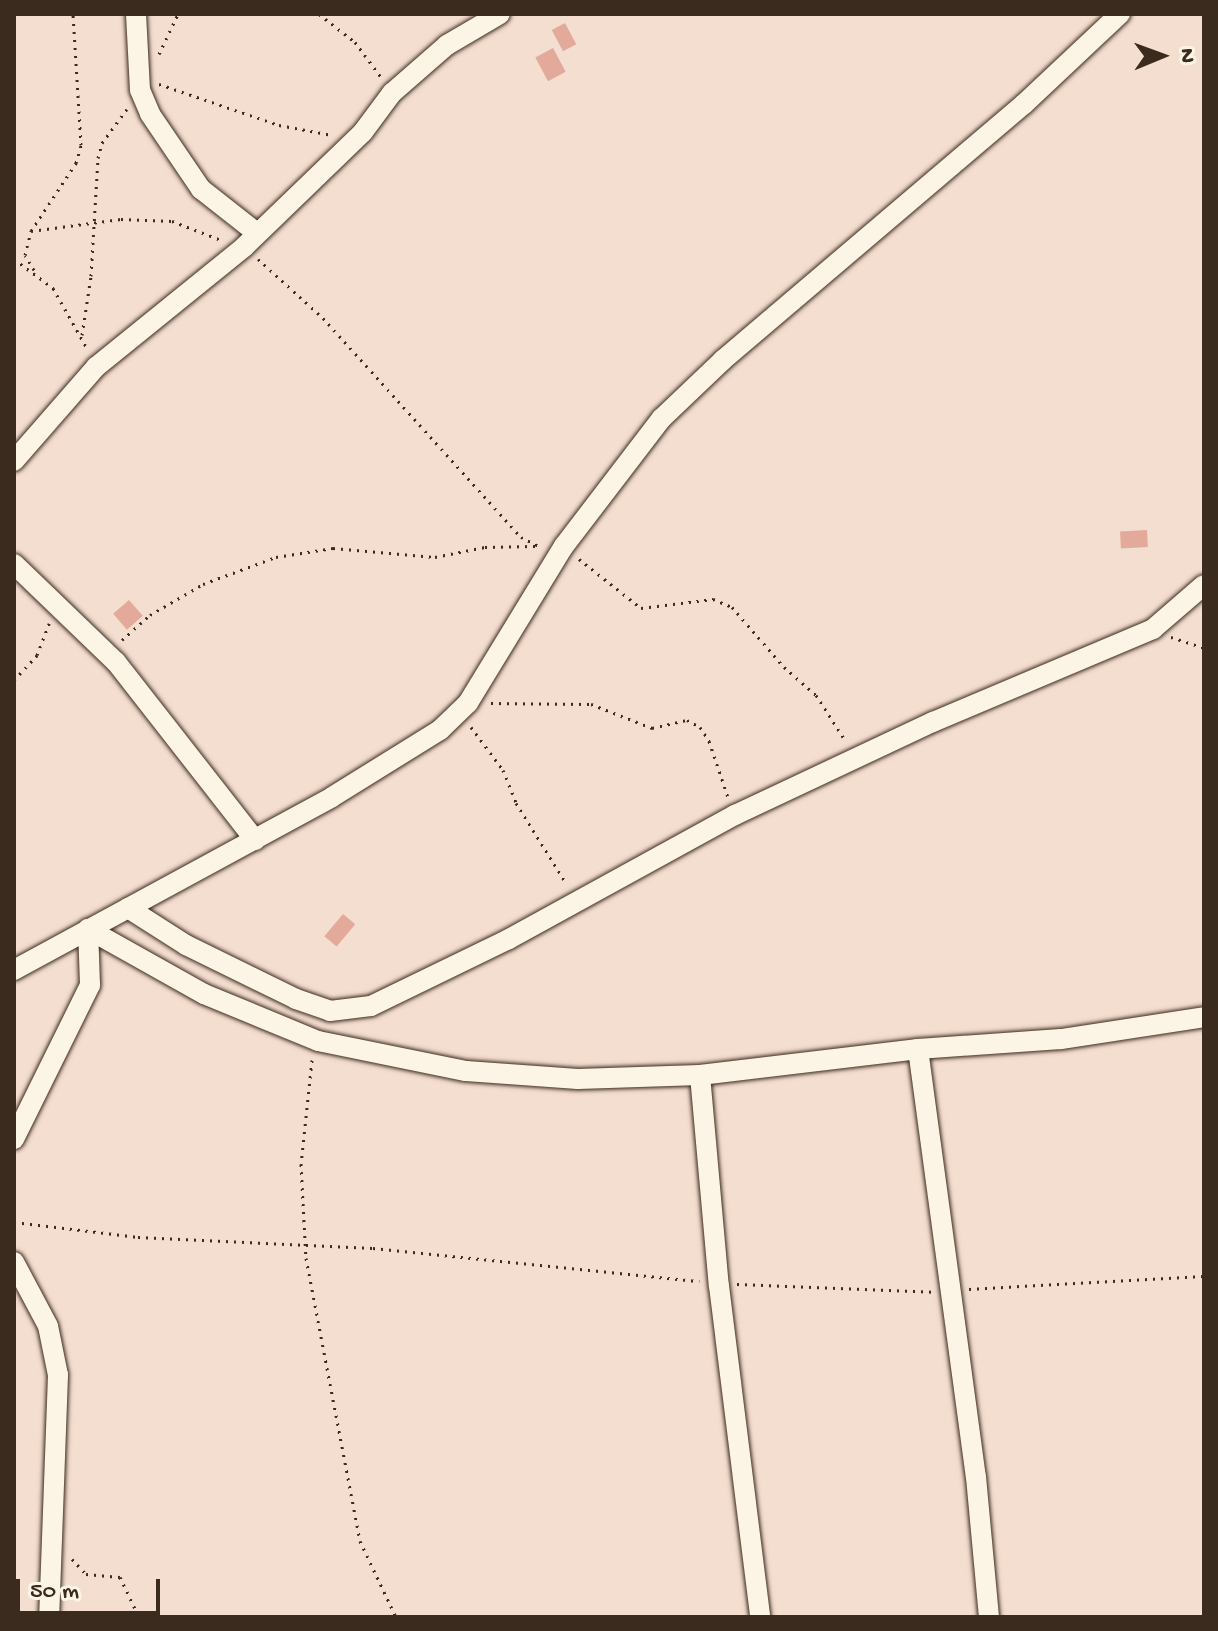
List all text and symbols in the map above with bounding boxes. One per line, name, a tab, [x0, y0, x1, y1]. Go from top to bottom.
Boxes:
north arrow	[1122, 16, 1202, 96]
text: N	[1173, 48, 1199, 63]
scale bar	[20, 1563, 164, 1613]
text: 50 m	[30, 1578, 79, 1607]

